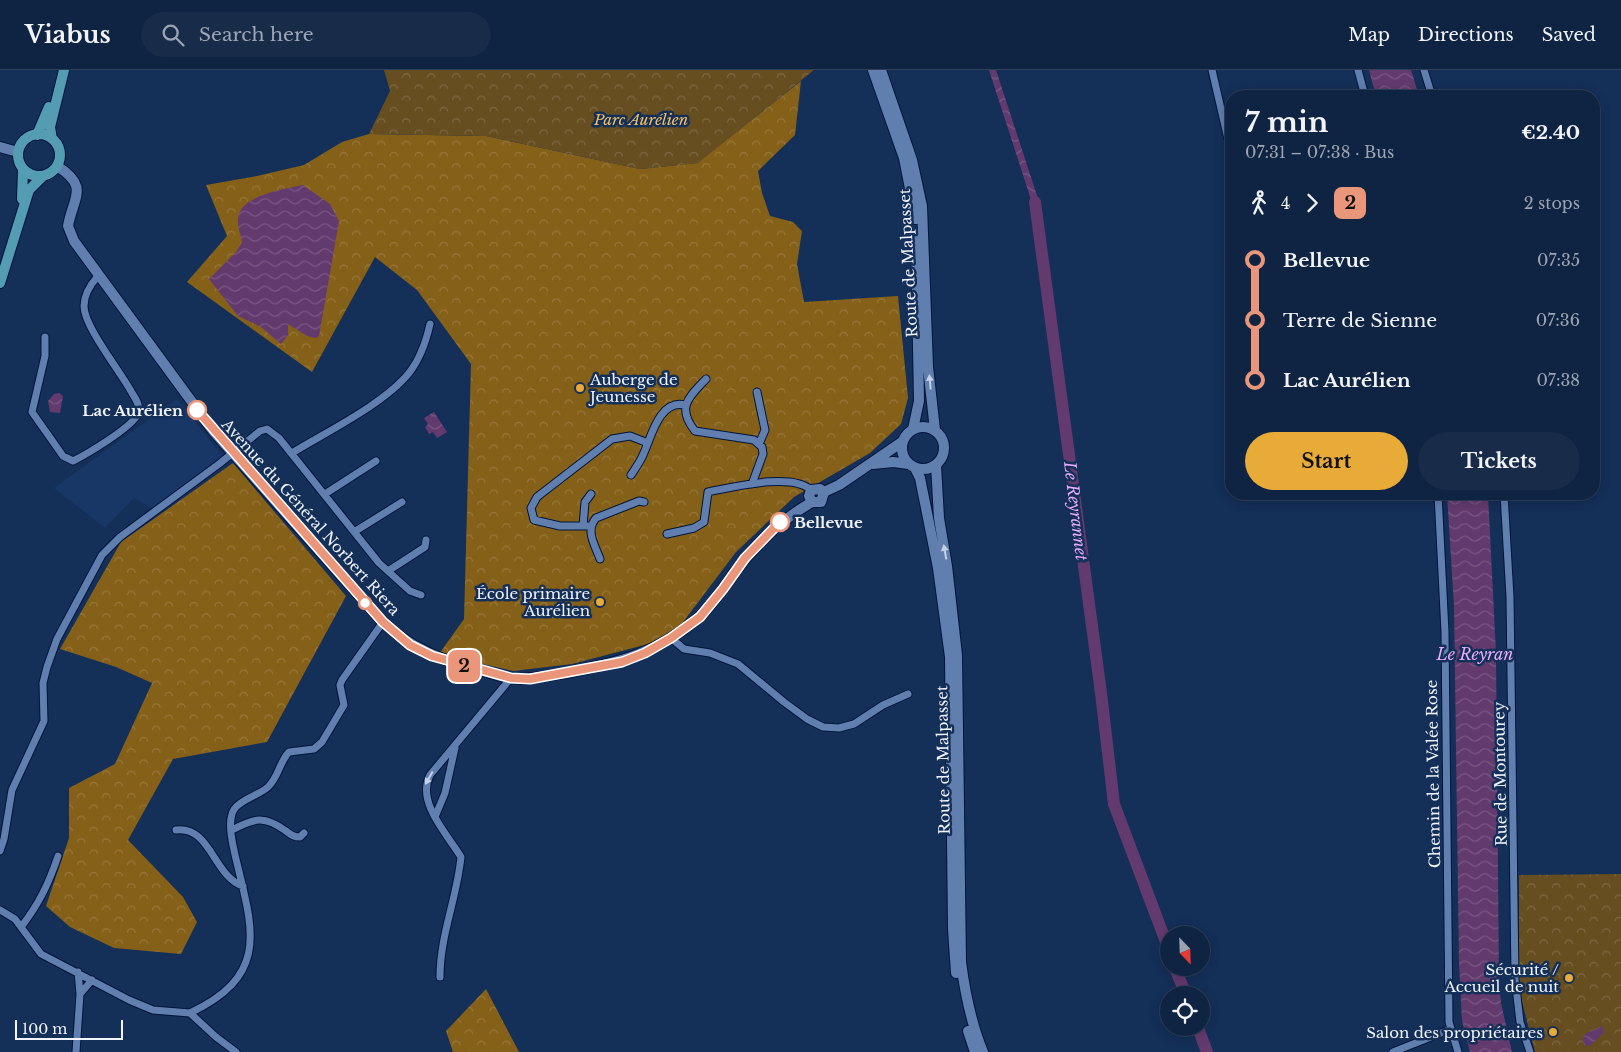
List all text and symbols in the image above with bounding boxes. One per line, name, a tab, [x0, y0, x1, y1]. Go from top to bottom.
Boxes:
search box	[141, 12, 491, 57]
text: Viabus	[25, 20, 111, 49]
icon: search	[159, 21, 187, 49]
text: Search here	[199, 23, 314, 46]
text: Map	[1348, 24, 1390, 46]
text: Directions	[1418, 24, 1514, 46]
text: Saved	[1542, 24, 1596, 46]
text: 7 min	[1245, 105, 1328, 140]
park label: Parc Aurélien	[593, 110, 688, 129]
text: €2.40	[1521, 121, 1580, 144]
text: 07:31 – 07:38 · Bus	[1245, 142, 1394, 162]
street label: Route de Malpasset	[895, 188, 921, 338]
icon: walk	[1245, 189, 1273, 217]
icon: forward	[1298, 189, 1326, 217]
text: 2	[1344, 192, 1356, 214]
text: 4	[1281, 193, 1290, 213]
text: 2 stops	[1524, 193, 1580, 213]
text: Bellevue	[1283, 249, 1370, 272]
text: 07:35	[1537, 250, 1580, 270]
text: Terre de Sienne	[1283, 309, 1437, 332]
text: 07:36	[1536, 310, 1580, 330]
text: Lac Aurélien	[1283, 369, 1411, 392]
place label: Auberge de Jeunesse	[588, 370, 678, 406]
text: 07:38	[1536, 370, 1580, 390]
one-way arrow	[925, 374, 933, 390]
marker: Auberge de Jeunesse	[574, 382, 586, 394]
marker: Lac Aurélien	[187, 400, 207, 420]
place label: Lac Aurélien	[82, 401, 183, 420]
street label: Avenue du Général Norbert Riera	[217, 414, 405, 620]
button: Start	[1245, 432, 1408, 490]
button: Tickets	[1418, 432, 1580, 490]
water label: Le Reyrannet	[1060, 459, 1092, 562]
marker: Bellevue	[770, 512, 790, 532]
place label: Bellevue	[794, 513, 863, 532]
one-way arrow	[940, 544, 948, 560]
place label: École primaire Aurélien	[476, 584, 590, 620]
unlabelled marker	[358, 596, 372, 610]
marker: École primaire Aurélien	[594, 596, 606, 608]
water label: Le Reyran	[1436, 644, 1513, 664]
line badge: 2	[448, 650, 480, 682]
text: 2	[458, 655, 470, 677]
street label: Chemin de la Valée Rose	[1422, 680, 1444, 868]
street label: Route de Malpasset	[932, 685, 954, 835]
street label: Rue de Montourey	[1489, 701, 1511, 846]
one-way arrow	[425, 772, 434, 785]
north arrow	[1160, 926, 1210, 976]
map controls	[1160, 926, 1210, 1036]
place label: Sécurité / Accueil de nuit	[1443, 960, 1559, 996]
marker: Sécurité / Accueil de nuit	[1563, 972, 1575, 984]
button: locate	[1160, 986, 1210, 1036]
scale bar	[15, 1017, 122, 1040]
text: 100 m	[22, 1020, 67, 1038]
place label: Salon des propriétaires	[1366, 1023, 1543, 1042]
marker: Salon des propriétaires	[1547, 1026, 1559, 1038]

